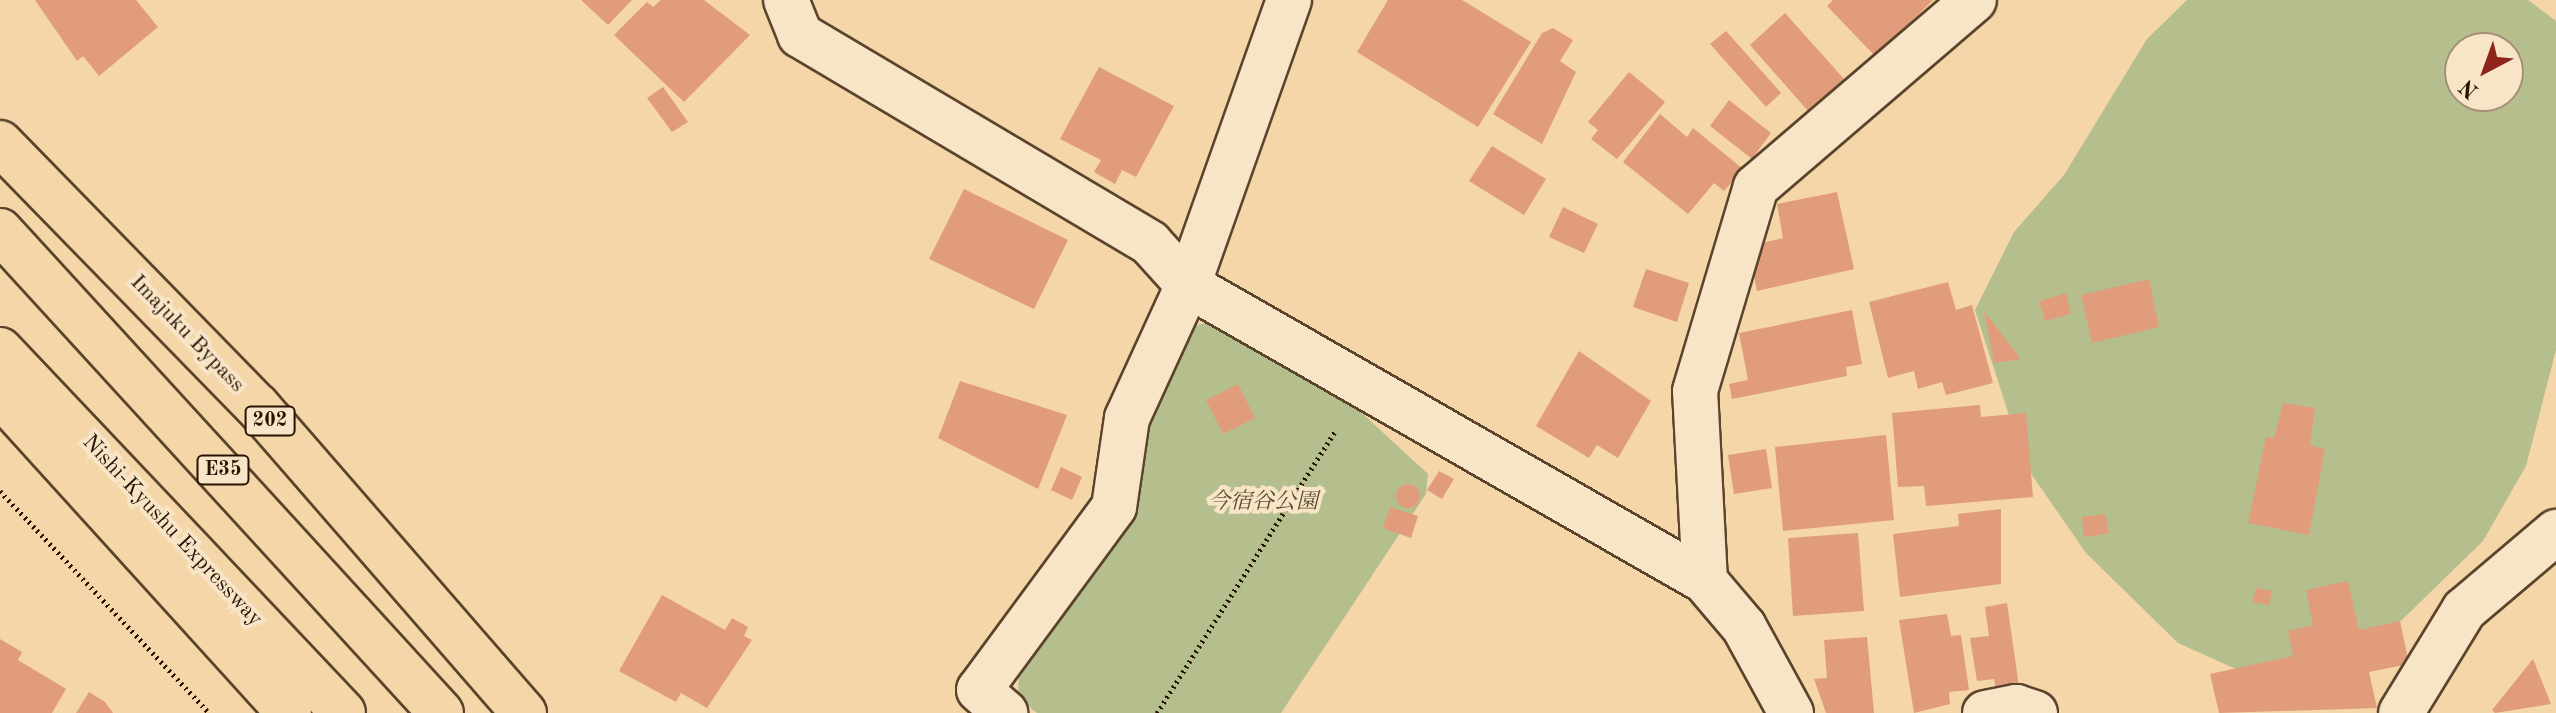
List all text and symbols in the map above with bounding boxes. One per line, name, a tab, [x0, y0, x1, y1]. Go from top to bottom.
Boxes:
north arrow	[2444, 32, 2524, 112]
text: N	[2456, 75, 2483, 102]
street label: Imajuku Bypass	[124, 270, 250, 398]
road number: 202	[244, 405, 296, 437]
street label: Nishi-Kyushu Expressway	[76, 430, 268, 632]
road number: E35	[195, 454, 251, 486]
park label: 今宿谷公園	[1208, 490, 1318, 516]

